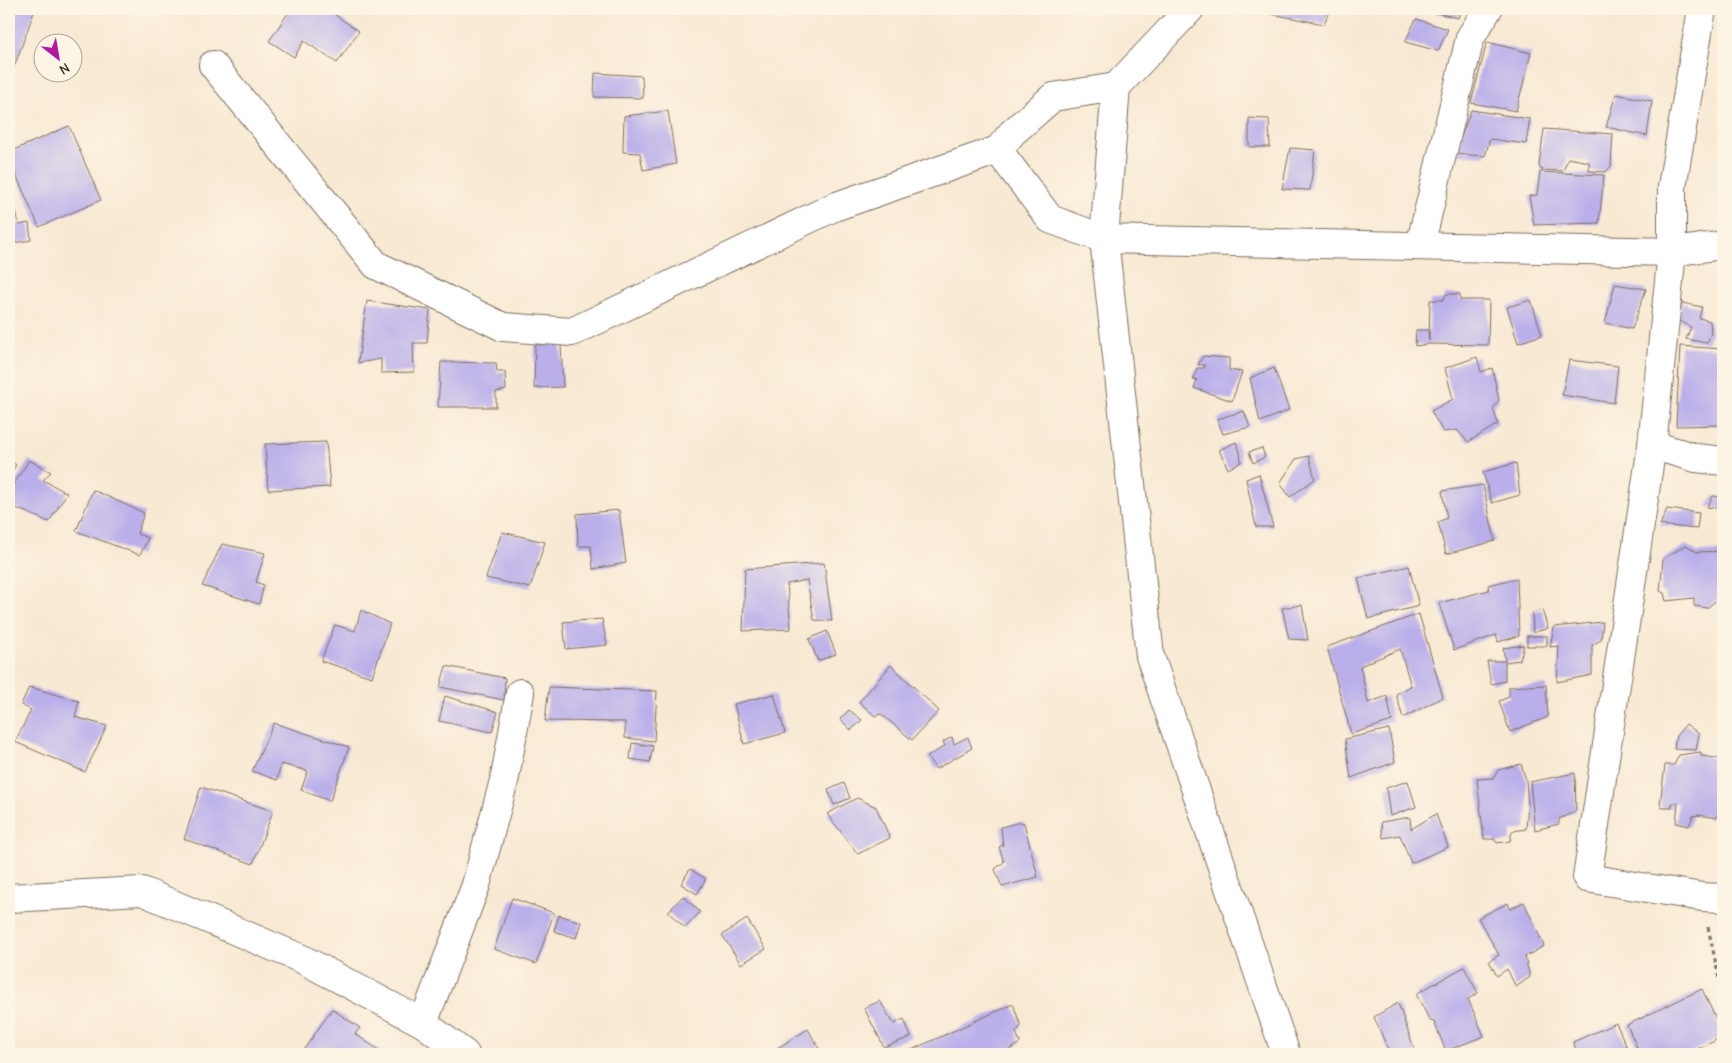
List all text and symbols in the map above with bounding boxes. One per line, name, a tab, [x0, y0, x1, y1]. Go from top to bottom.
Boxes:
north arrow	[32, 32, 82, 82]
text: N	[56, 59, 73, 78]

